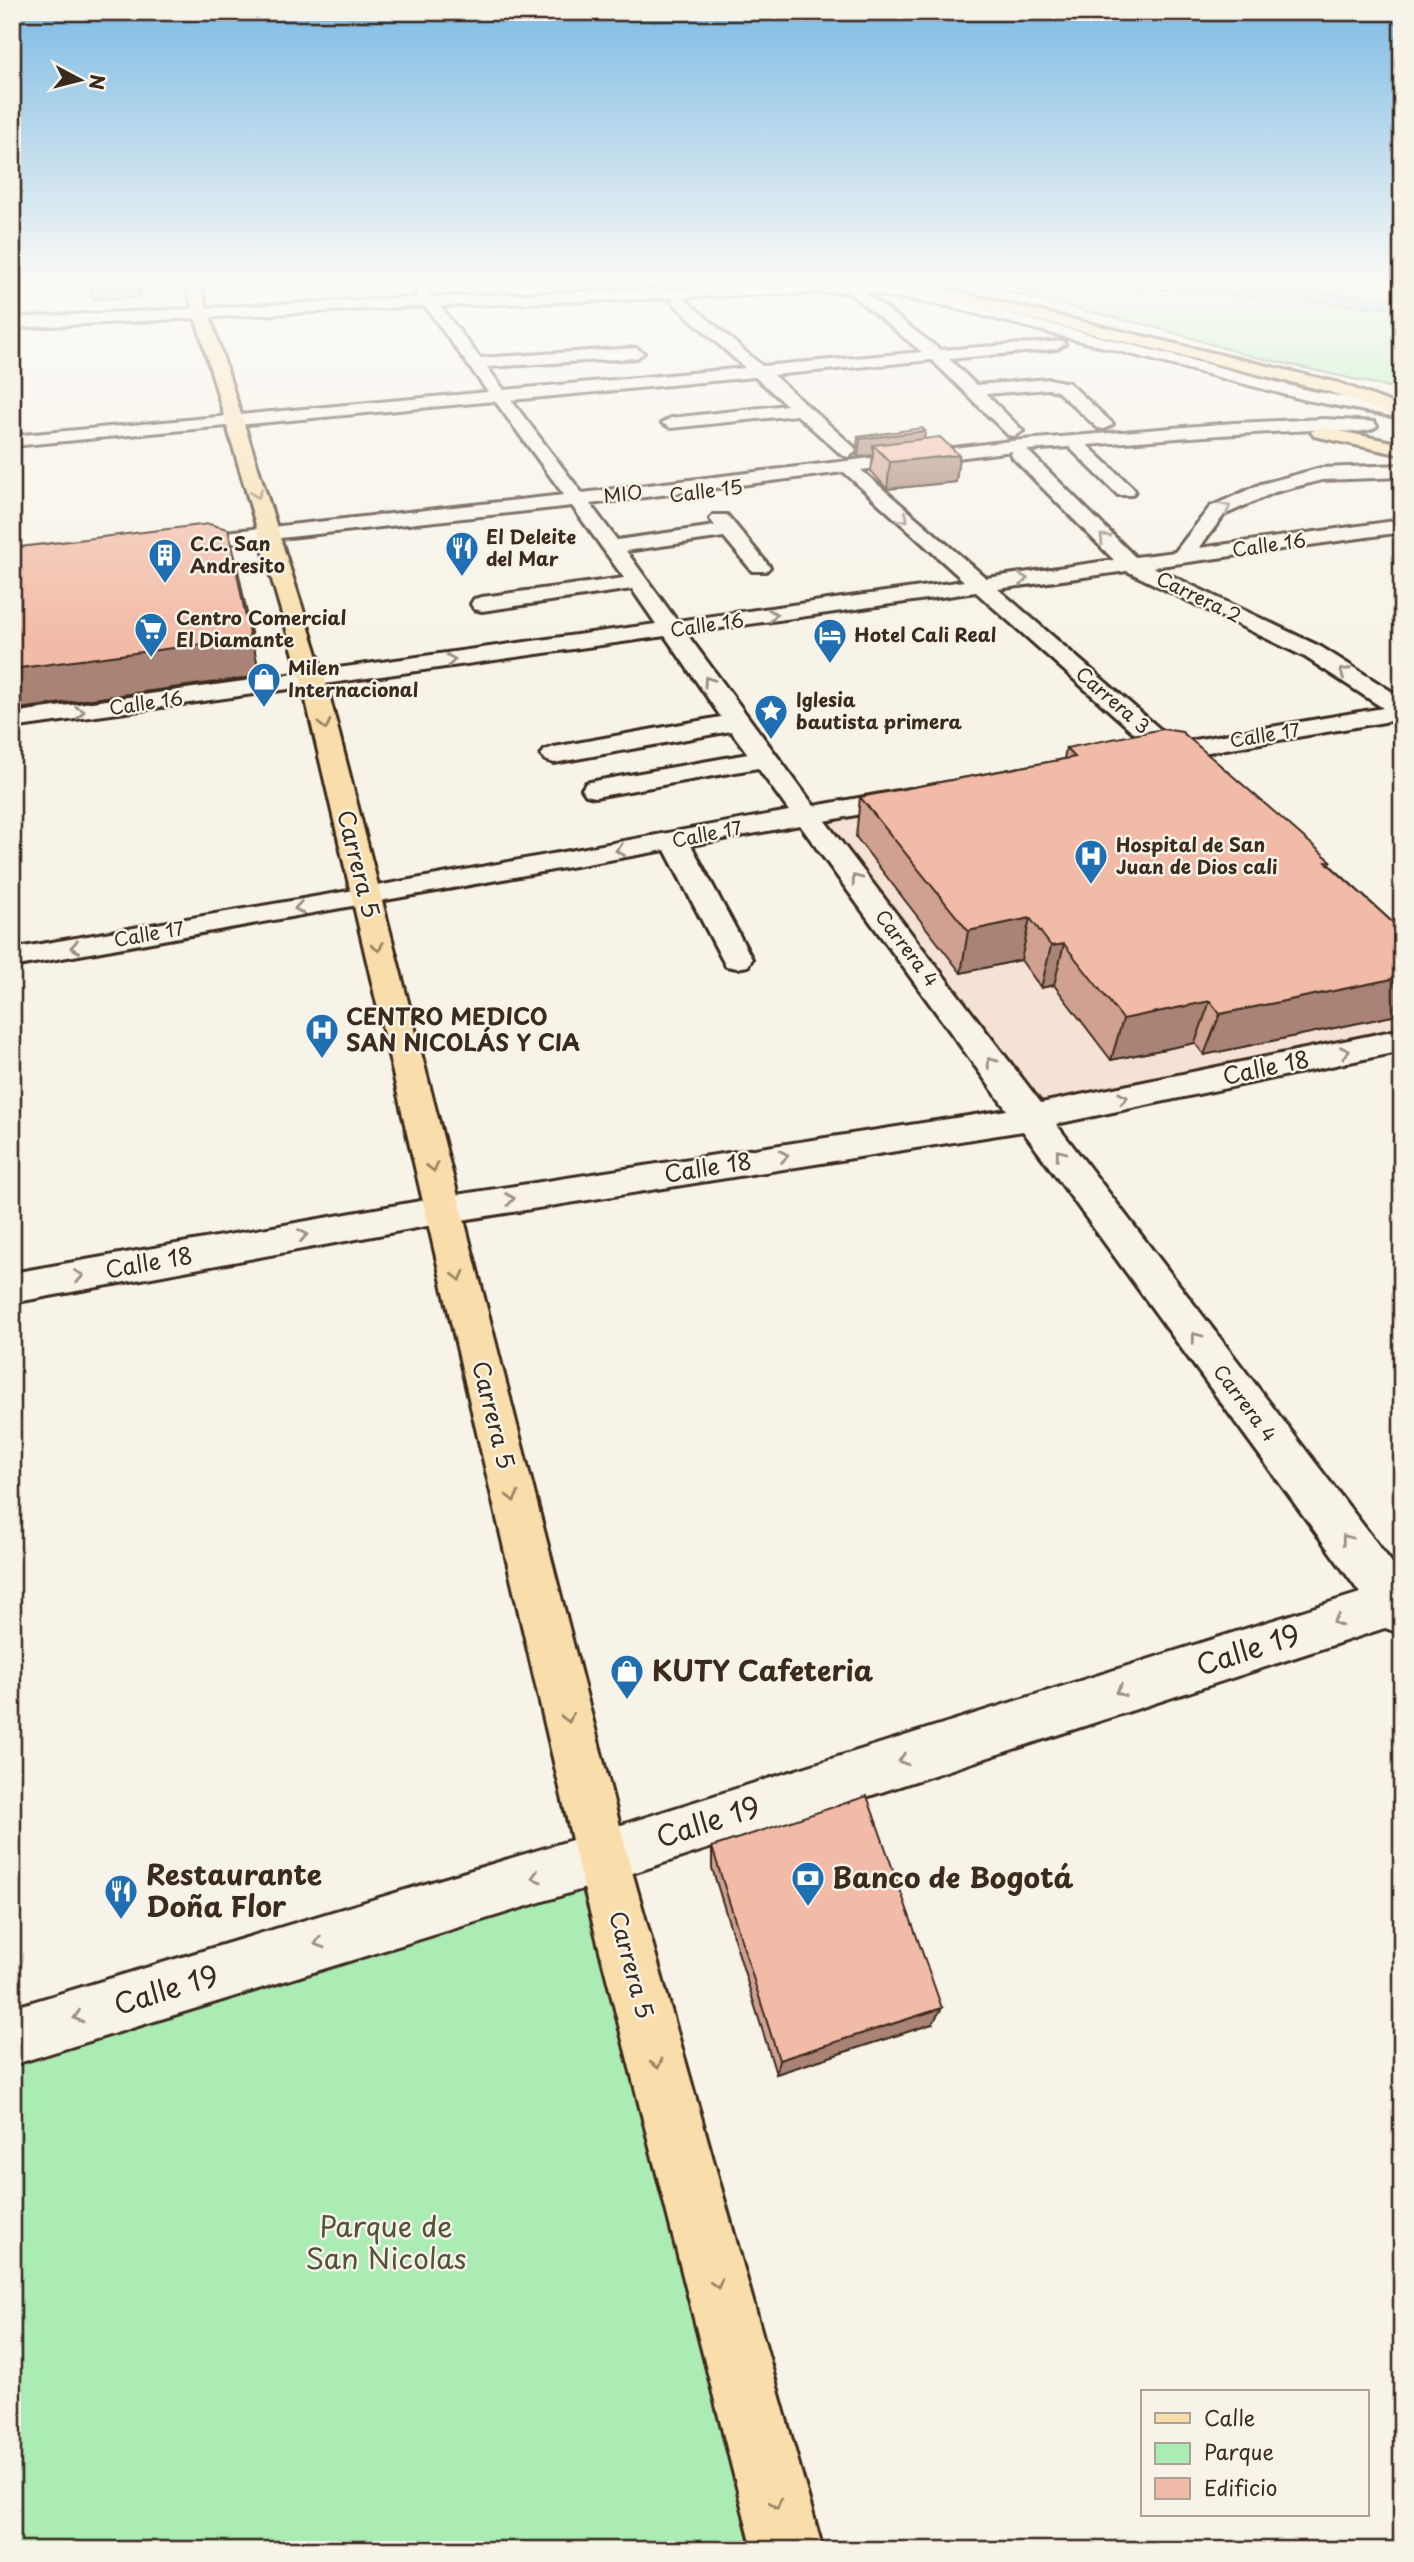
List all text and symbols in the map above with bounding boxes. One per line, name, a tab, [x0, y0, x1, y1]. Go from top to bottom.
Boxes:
north arrow	[46, 46, 116, 116]
text: N	[83, 73, 113, 91]
street label: Calle 15	[668, 472, 744, 508]
street label: MIO	[602, 477, 644, 509]
one-way arrow	[249, 488, 264, 500]
one-way arrow	[1218, 503, 1231, 516]
one-way arrow	[896, 510, 909, 522]
place label: El Deleite del Mar	[486, 522, 576, 572]
street label: Calle 16	[1230, 525, 1307, 563]
place label: C.C. San Andresito	[190, 529, 285, 579]
restaurant icon: El Deleite del Mar	[443, 529, 481, 578]
one-way arrow	[1100, 534, 1113, 547]
building icon: C.C. San Andresito	[146, 536, 184, 585]
street label: Carrera 2	[1152, 563, 1247, 629]
one-way arrow	[1017, 572, 1028, 587]
place label: Centro Comercial El Diamante	[176, 603, 347, 653]
street label: Calle 16	[668, 605, 745, 643]
one-way arrow	[767, 608, 779, 623]
supermarket icon: Centro Comercial El Diamante	[132, 610, 170, 659]
hotel icon: Hotel Cali Real	[811, 616, 849, 665]
place label: Hotel Cali Real	[854, 620, 996, 648]
place label: Milen Internacional	[288, 653, 418, 703]
one-way arrow	[445, 653, 457, 668]
street label: Carrera 3	[1070, 659, 1157, 739]
shop icon: Milen Internacional	[245, 660, 283, 709]
one-way arrow	[1339, 667, 1352, 680]
one-way arrow	[704, 676, 716, 689]
street label: Calle 16	[107, 683, 184, 721]
place label: Iglesia bautista primera	[796, 685, 963, 735]
place icon: Iglesia bautista primera	[752, 692, 790, 741]
one-way arrow	[74, 705, 86, 720]
street label: Calle 17	[1228, 715, 1302, 753]
one-way arrow	[316, 719, 331, 731]
street label: Carrera 5	[329, 806, 390, 921]
street label: Calle 17	[669, 813, 744, 854]
place label: Hospital de San Juan de Dios cali	[1116, 830, 1278, 880]
hospital icon: Hospital de San Juan de Dios cali	[1072, 837, 1110, 886]
one-way arrow	[614, 841, 626, 856]
one-way arrow	[852, 874, 864, 887]
one-way arrow	[293, 900, 305, 915]
street label: Carrera 4	[869, 903, 946, 992]
street label: Calle 17	[111, 913, 186, 953]
one-way arrow	[69, 939, 81, 954]
one-way arrow	[370, 940, 384, 952]
place label: CENTRO MEDICO SAN NICOLÁS Y CIA	[346, 998, 580, 1059]
hospital icon: CENTRO MEDICO SAN NICOLÁS Y CIA	[303, 1011, 341, 1060]
street label: Calle 18	[1219, 1040, 1312, 1093]
one-way arrow	[1339, 1045, 1351, 1060]
one-way arrow	[987, 1057, 1000, 1070]
one-way arrow	[1117, 1092, 1129, 1107]
street label: Calle 18	[662, 1142, 754, 1191]
one-way arrow	[778, 1149, 790, 1164]
one-way arrow	[1055, 1150, 1068, 1162]
one-way arrow	[425, 1161, 439, 1173]
one-way arrow	[505, 1192, 516, 1207]
one-way arrow	[297, 1228, 309, 1243]
street label: Calle 18	[102, 1237, 195, 1286]
one-way arrow	[73, 1269, 85, 1284]
one-way arrow	[451, 1270, 465, 1282]
one-way arrow	[1191, 1332, 1204, 1345]
street label: Carrera 5	[464, 1357, 525, 1472]
street label: Carrera 4	[1207, 1358, 1284, 1447]
one-way arrow	[505, 1491, 519, 1503]
one-way arrow	[1342, 1534, 1355, 1547]
street label: Calle 19	[1190, 1612, 1305, 1686]
one-way arrow	[1331, 1613, 1343, 1627]
place label: KUTY Cafeteria	[652, 1648, 874, 1691]
shop icon: KUTY Cafeteria	[608, 1652, 646, 1701]
one-way arrow	[1114, 1682, 1126, 1697]
one-way arrow	[559, 1712, 574, 1724]
one-way arrow	[898, 1752, 910, 1766]
street label: Calle 19	[650, 1784, 765, 1858]
place label: Restaurante Doña Flor	[146, 1852, 322, 1927]
place label: Banco de Bogotá	[832, 1855, 1074, 1898]
bank icon: Banco de Bogotá	[789, 1859, 827, 1908]
one-way arrow	[531, 1868, 543, 1883]
restaurant icon: Restaurante Doña Flor	[102, 1872, 140, 1921]
street label: Carrera 5	[601, 1907, 664, 2022]
one-way arrow	[313, 1935, 325, 1950]
street label: Calle 19	[108, 1952, 223, 2025]
one-way arrow	[72, 2009, 85, 2023]
one-way arrow	[649, 2058, 664, 2070]
park label: Parque de San Nicolas	[306, 2204, 466, 2279]
one-way arrow	[708, 2278, 723, 2290]
legend	[1141, 2390, 1368, 2516]
text: Calle	[1204, 2401, 1255, 2433]
text: Parque	[1204, 2435, 1274, 2467]
text: Edificio	[1204, 2471, 1277, 2503]
one-way arrow	[767, 2498, 782, 2510]

